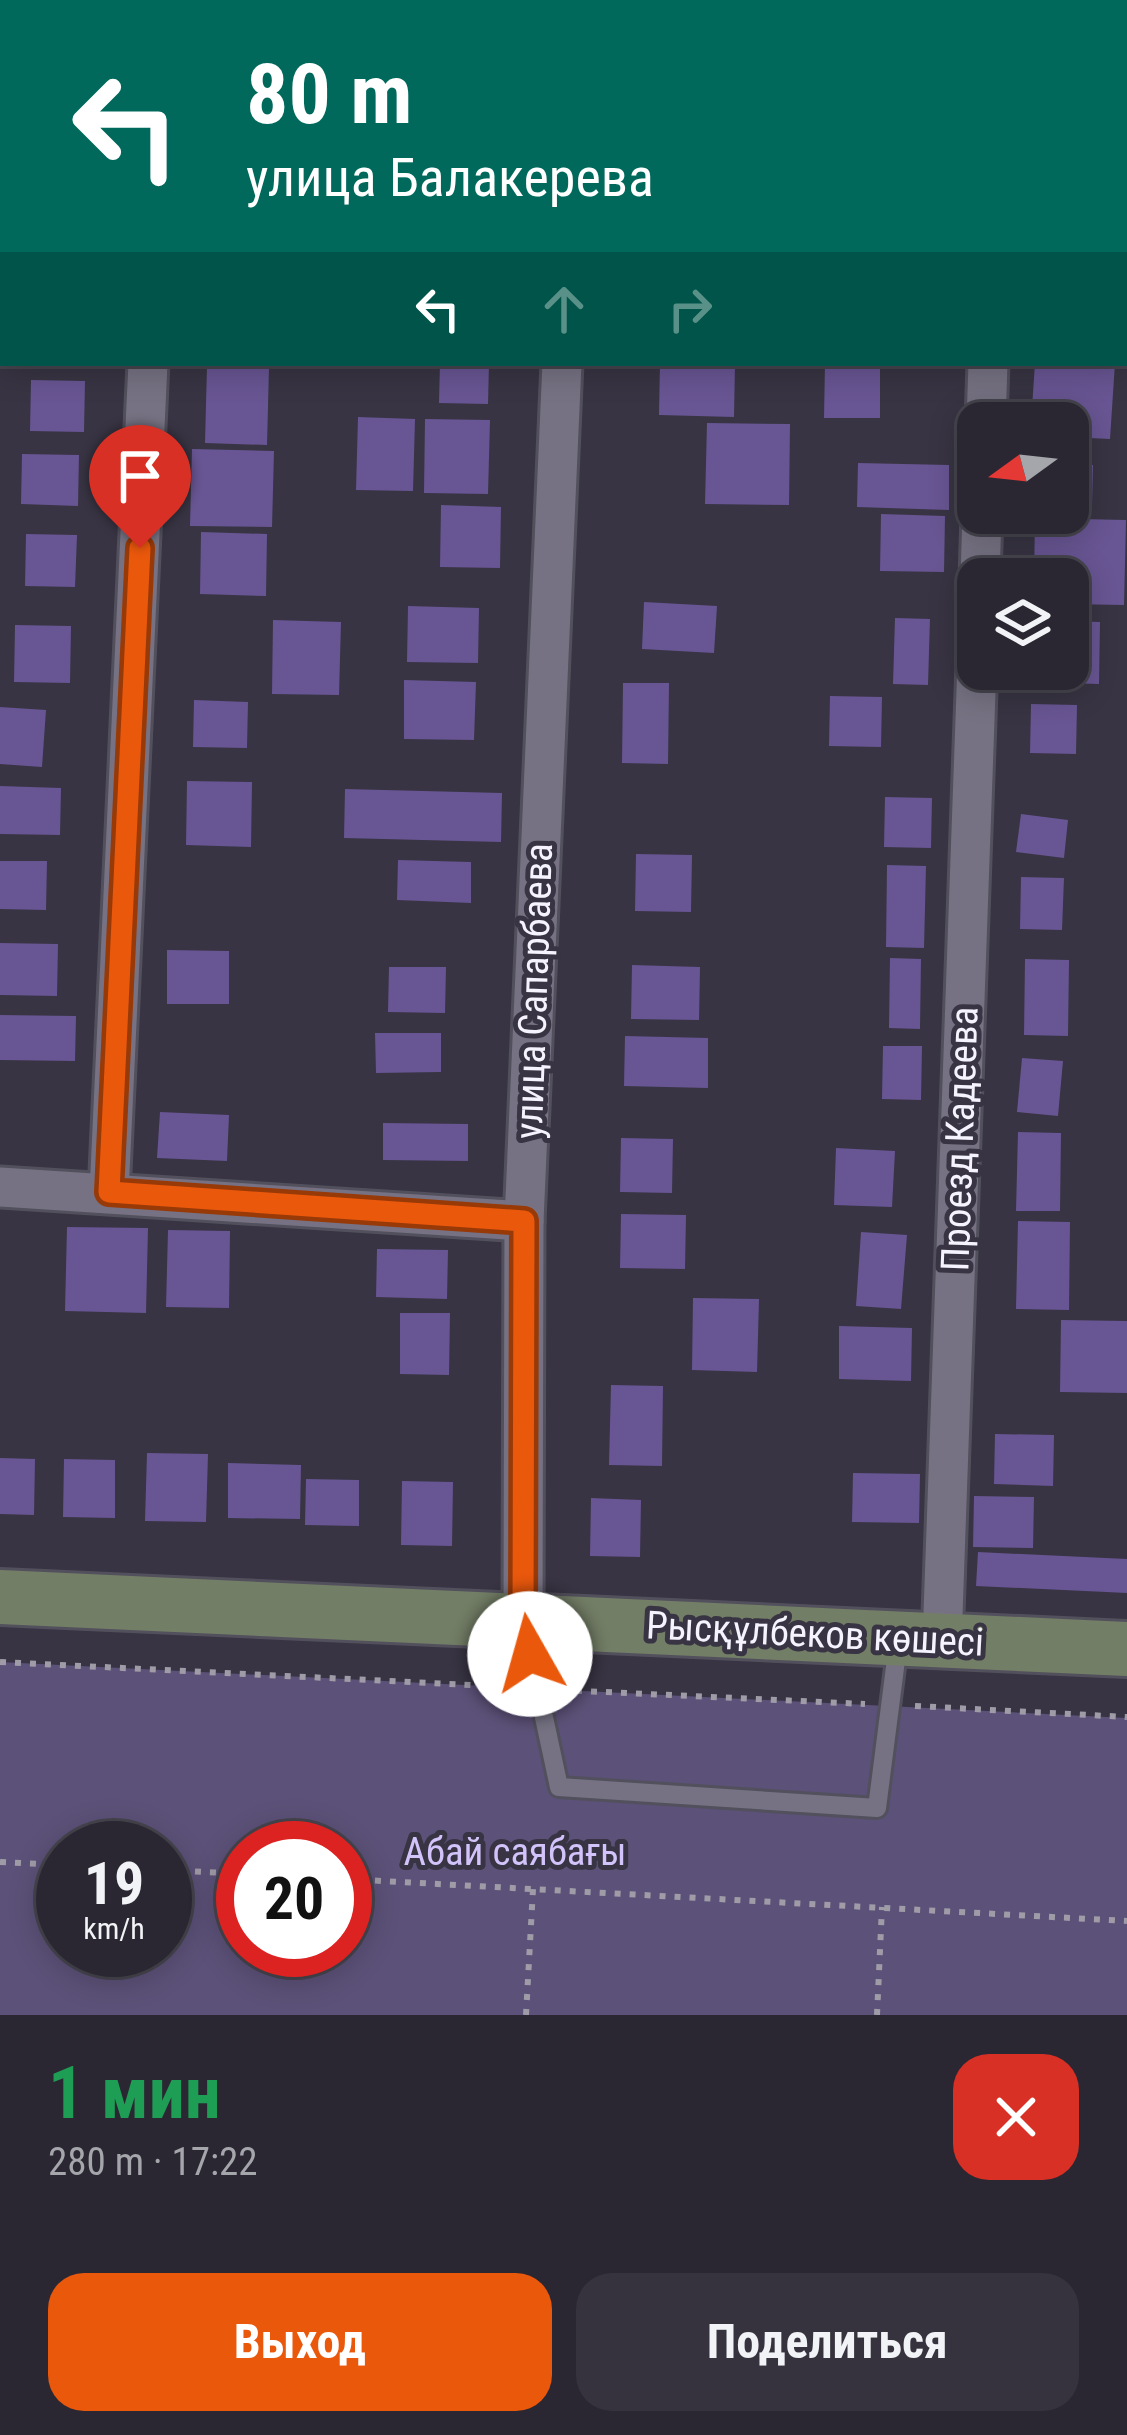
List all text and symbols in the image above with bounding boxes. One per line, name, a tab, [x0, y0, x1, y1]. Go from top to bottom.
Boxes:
text: 80 m	[246, 45, 413, 144]
icon: left	[48, 48, 204, 204]
text: улица Балакерева	[246, 146, 654, 209]
icon: left	[405, 276, 471, 342]
icon: ahead	[531, 276, 597, 342]
icon: right	[657, 276, 723, 342]
north arrow	[957, 402, 1089, 534]
map controls	[957, 402, 1089, 690]
pin	[89, 425, 191, 548]
icon: arrive	[107, 443, 173, 509]
button: layers	[957, 558, 1089, 690]
street label: улица Сапарбаева	[506, 842, 562, 1140]
street label: Проезд Кадеева	[932, 1006, 988, 1272]
position arrow	[467, 1591, 593, 1717]
street label: Рысқұлбеков көшесі	[645, 1602, 985, 1666]
speed limit sign: 20	[216, 1821, 372, 1977]
park label: Абай саябағы	[403, 1829, 627, 1875]
text: 19	[84, 1848, 144, 1919]
text: km/h	[83, 1911, 145, 1946]
text: 1 мин	[48, 2051, 221, 2136]
button: close	[953, 2054, 1079, 2180]
text: 280 m · 17:22	[48, 2139, 258, 2185]
button: Выход	[48, 2273, 552, 2411]
button: Поделиться	[576, 2273, 1079, 2411]

